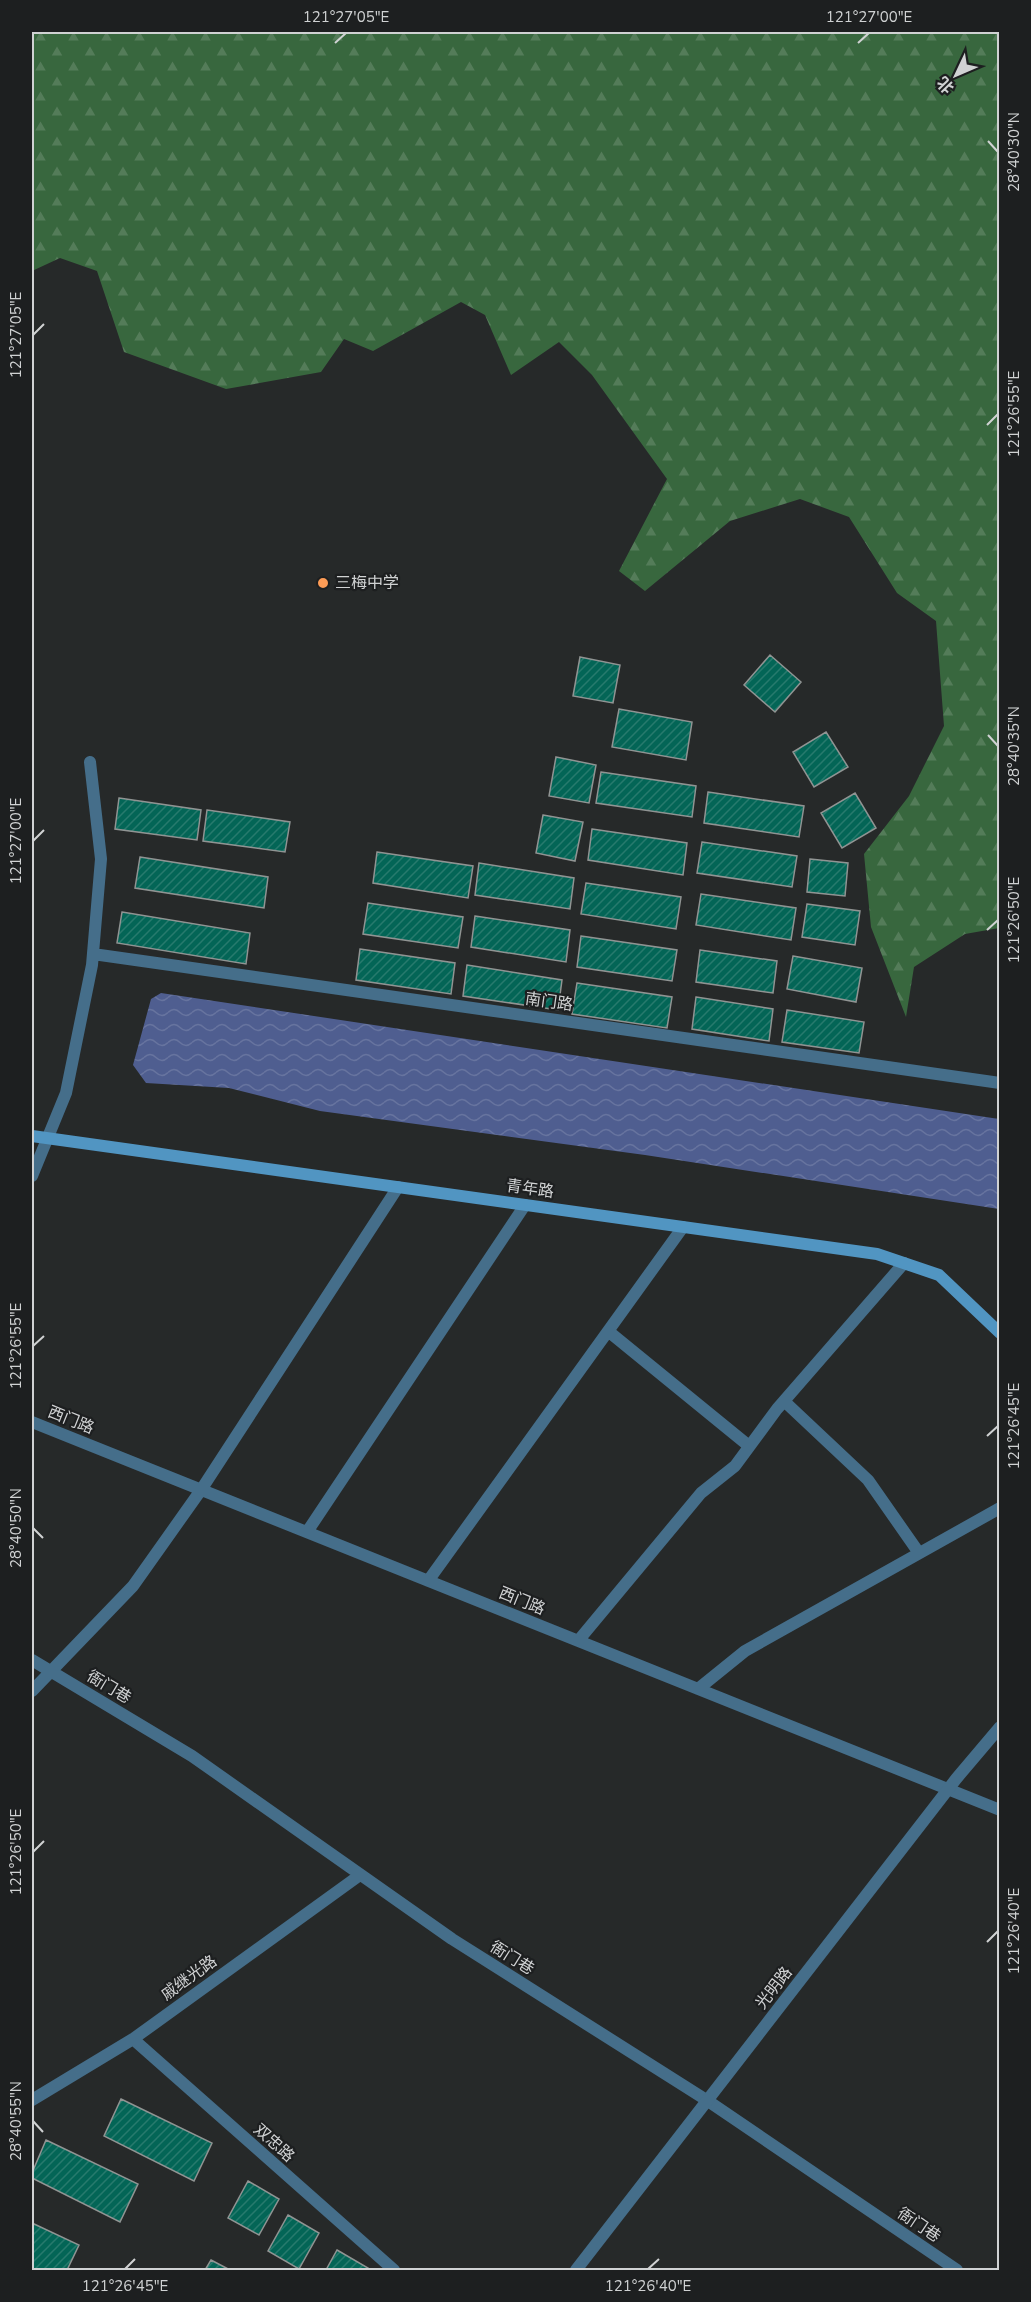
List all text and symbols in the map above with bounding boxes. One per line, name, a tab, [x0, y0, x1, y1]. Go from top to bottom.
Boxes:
text: 121°27'05"E	[303, 7, 389, 27]
text: 121°27'00"E	[826, 7, 912, 27]
north arrow	[926, 45, 986, 105]
text: 北	[932, 71, 959, 98]
text: 28°40'30"N	[1004, 112, 1024, 192]
text: 121°27'05"E	[6, 292, 26, 378]
text: 121°26'55"E	[1004, 371, 1024, 457]
place label: 三梅中学	[335, 572, 399, 594]
marker: 三梅中学	[316, 576, 330, 590]
text: 28°40'35"N	[1004, 706, 1024, 786]
text: 121°27'00"E	[6, 798, 26, 884]
text: 121°26'50"E	[1004, 877, 1024, 963]
street label: 南门路	[524, 988, 574, 1016]
street label: 青年路	[505, 1175, 555, 1203]
text: 121°26'55"E	[6, 1303, 26, 1389]
text: 121°26'45"E	[1004, 1383, 1024, 1469]
street label: 西门路	[45, 1401, 97, 1439]
text: 28°40'50"N	[6, 1488, 26, 1568]
street label: 西门路	[496, 1582, 548, 1620]
street label: 衙门巷	[83, 1665, 135, 1709]
text: 121°26'50"E	[6, 1809, 26, 1895]
text: 121°26'40"E	[1004, 1888, 1024, 1974]
street label: 衙门巷	[486, 1936, 538, 1980]
street label: 戚继光路	[157, 1950, 221, 2006]
street label: 光明路	[751, 1962, 797, 2014]
text: 28°40'55"N	[6, 2081, 26, 2161]
street label: 双忠路	[249, 2119, 299, 2167]
street label: 衙门巷	[893, 2202, 945, 2248]
text: 121°26'45"E	[82, 2276, 168, 2296]
text: 121°26'40"E	[605, 2276, 691, 2296]

